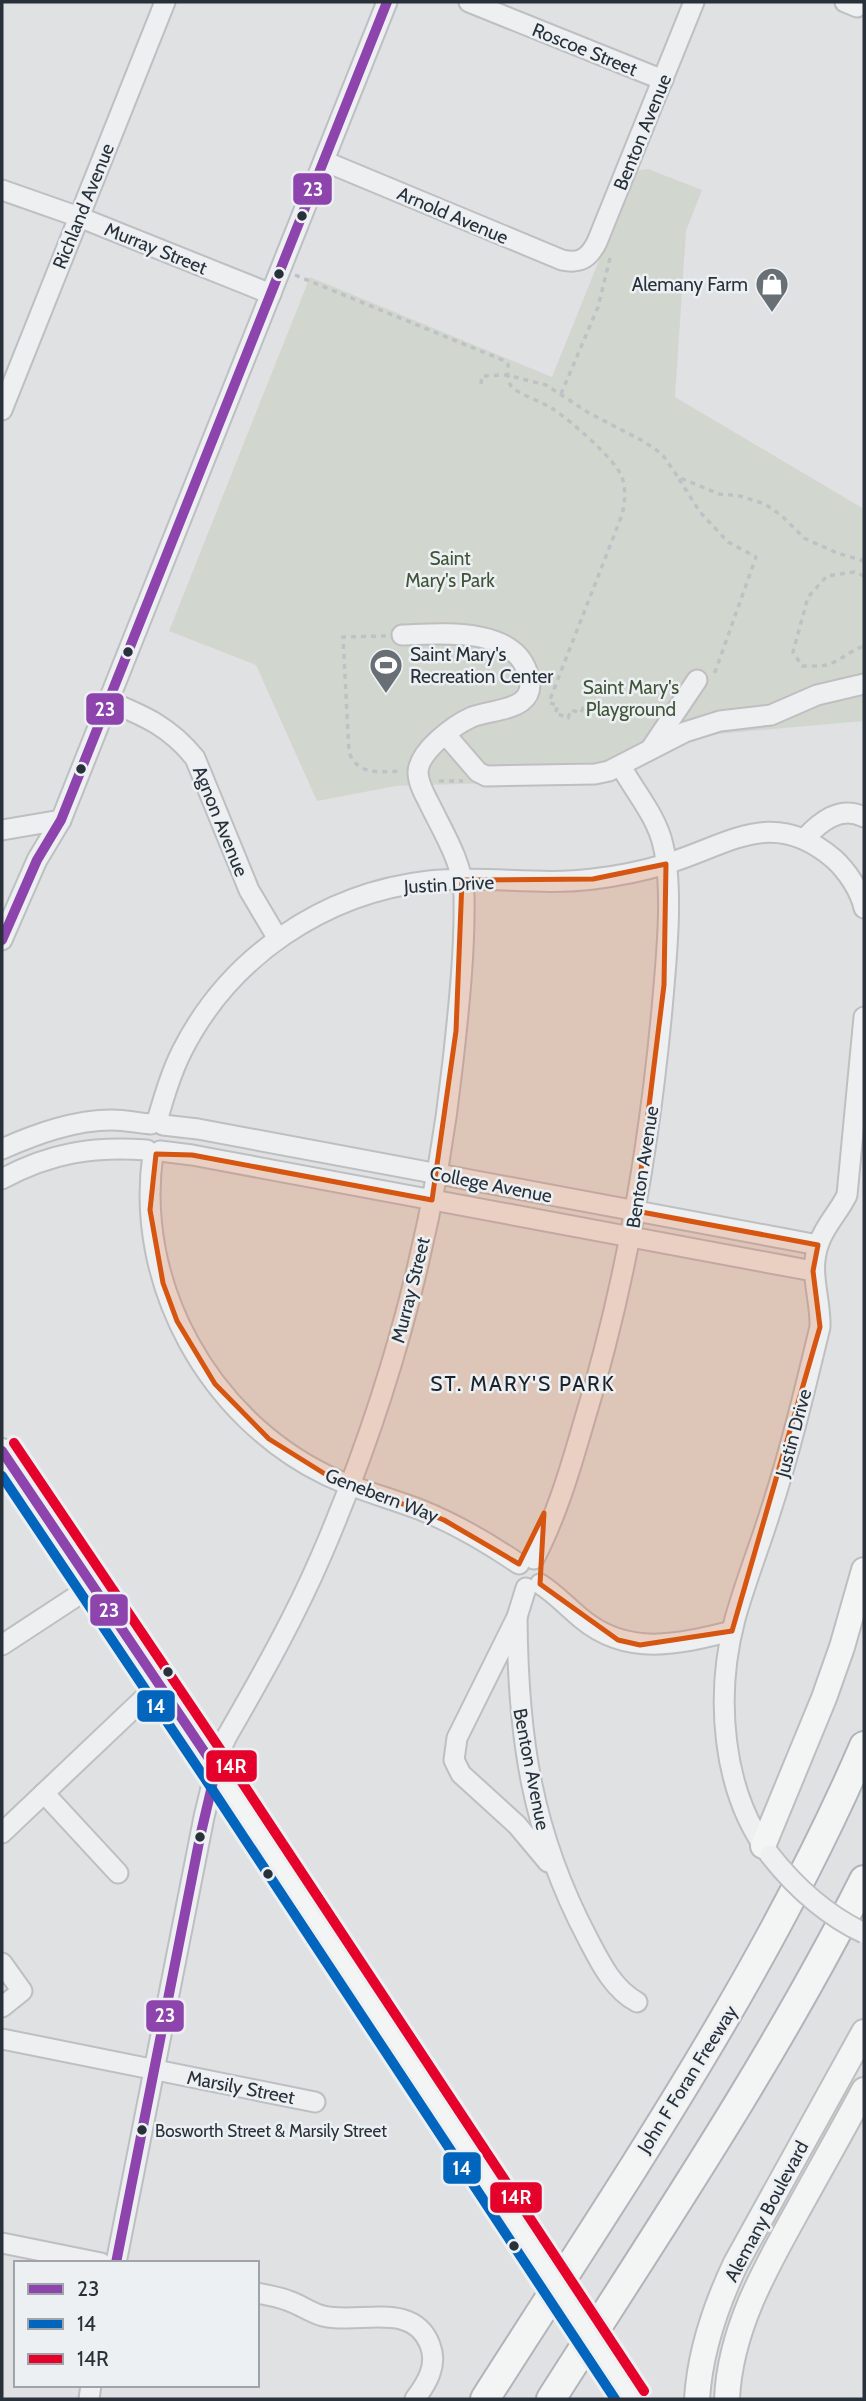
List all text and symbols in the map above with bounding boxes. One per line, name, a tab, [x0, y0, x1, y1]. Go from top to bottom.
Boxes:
street label: Roscoe Street	[529, 18, 641, 81]
street label: Benton Avenue	[609, 70, 676, 194]
street label: Richland Avenue	[48, 140, 119, 272]
line badge: 23	[292, 172, 333, 206]
text: 23	[303, 178, 323, 201]
street label: Arnold Avenue	[394, 182, 512, 249]
unlabelled marker	[295, 209, 309, 223]
street label: Murray Street	[101, 217, 211, 280]
shop icon: Alemany Farm	[753, 265, 791, 314]
unlabelled marker	[272, 267, 286, 281]
place label: Alemany Farm	[632, 273, 748, 296]
park label: Saint Mary's Park	[405, 547, 495, 592]
place label: Saint Mary's Recreation Center	[410, 643, 553, 688]
unlabelled marker	[121, 645, 135, 659]
sports icon: Saint Mary's Recreation Center	[367, 646, 405, 695]
park label: Saint Mary's Playground	[583, 676, 679, 721]
line badge: 23	[85, 692, 125, 726]
text: 23	[95, 698, 115, 721]
unlabelled marker	[74, 762, 88, 776]
street label: Agnon Avenue	[188, 763, 253, 880]
street label: Justin Drive	[402, 871, 495, 898]
street label: Benton Avenue	[621, 1104, 664, 1230]
street label: College Avenue	[428, 1161, 554, 1208]
street label: Murray Street	[386, 1234, 435, 1346]
district label: ST. MARY'S PARK	[430, 1371, 616, 1396]
street label: Justin Drive	[770, 1386, 816, 1481]
street label: Genebern Way	[322, 1463, 442, 1528]
line badge: 23	[89, 1593, 129, 1627]
text: 23	[99, 1599, 119, 1622]
unlabelled marker	[161, 1665, 175, 1679]
line badge: 14	[136, 1689, 176, 1723]
text: 14	[147, 1695, 165, 1718]
street label: Benton Avenue	[508, 1706, 555, 1832]
line badge: 14R	[205, 1749, 258, 1783]
text: 14R	[216, 1755, 246, 1778]
unlabelled marker	[193, 1830, 207, 1844]
unlabelled marker	[261, 1867, 275, 1881]
line badge: 23	[145, 1999, 185, 2033]
street label: John F Foran Freeway	[632, 2001, 742, 2158]
text: 23	[155, 2004, 175, 2027]
street label: Marsily Street	[185, 2066, 297, 2109]
place label: Bosworth Street & Marsily Street	[155, 2121, 387, 2141]
marker: Bosworth Street & Marsily Street	[135, 2123, 149, 2137]
street label: Alemany Boulevard	[720, 2137, 813, 2286]
line badge: 14	[442, 2151, 482, 2185]
text: 14	[453, 2157, 471, 2180]
line badge: 14R	[489, 2181, 543, 2214]
text: 14R	[501, 2186, 531, 2209]
unlabelled marker	[507, 2239, 521, 2253]
legend	[14, 2261, 259, 2387]
text: 23	[77, 2276, 99, 2301]
text: 14	[77, 2311, 96, 2336]
text: 14R	[77, 2346, 109, 2371]

